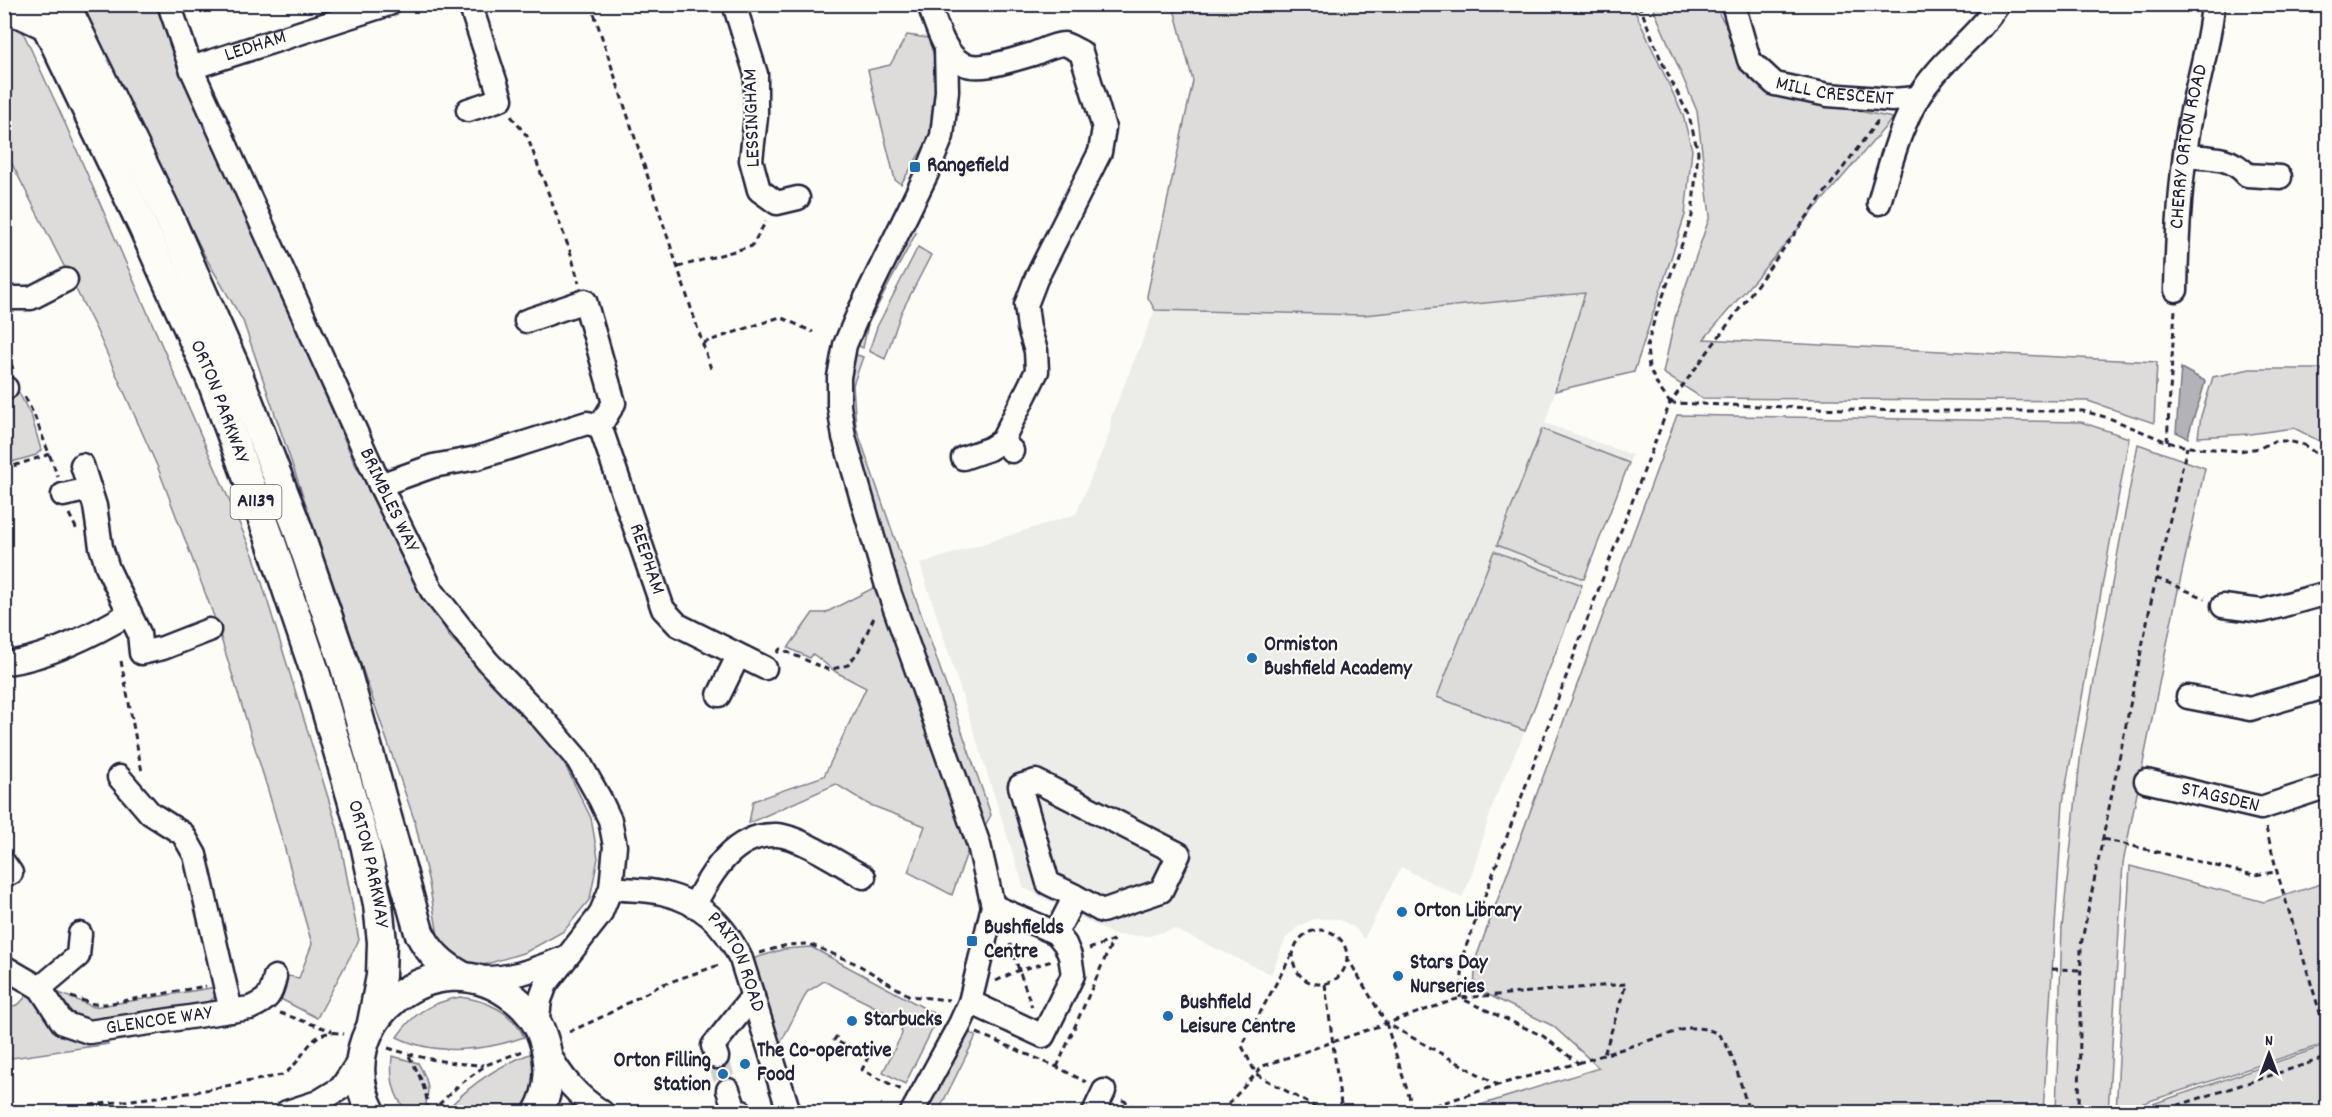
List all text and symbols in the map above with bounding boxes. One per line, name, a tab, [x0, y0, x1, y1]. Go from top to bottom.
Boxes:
street label: LEDHAM	[221, 23, 291, 71]
street label: CHERRY ORTON ROAD	[2163, 61, 2217, 230]
street label: LESSINGHAM	[736, 68, 770, 168]
street label: MILL CRESCENT	[1773, 69, 1895, 115]
place label: Rangefield	[927, 152, 1009, 182]
marker: Rangefield	[908, 160, 922, 174]
street label: ORTON PARKWAY	[181, 336, 256, 469]
street label: BRIMBLES WAY	[350, 444, 427, 559]
road number: A1139	[230, 485, 282, 519]
street label: REEPHAM	[620, 520, 672, 599]
place label: Ormiston Bushfield Academy	[1264, 631, 1413, 685]
marker: Ormiston Bushfield Academy	[1245, 651, 1259, 665]
street label: STAGSDEN	[2178, 775, 2262, 822]
street label: ORTON PARKWAY	[338, 797, 396, 930]
place label: Orton Library	[1414, 897, 1522, 927]
street label: PAXTON ROAD	[700, 905, 772, 1016]
marker: Orton Library	[1395, 905, 1409, 919]
place label: Bushfields Centre	[984, 914, 1064, 968]
marker: Bushfields Centre	[965, 934, 979, 948]
place label: Stars Day Nurseries	[1410, 949, 1489, 1003]
marker: Stars Day Nurseries	[1391, 969, 1405, 983]
place label: Bushfield Leisure Centre	[1180, 989, 1296, 1043]
street label: GLENCOE WAY	[104, 999, 216, 1044]
place label: Starbucks	[864, 1006, 943, 1036]
marker: Bushfield Leisure Centre	[1161, 1009, 1175, 1023]
marker: Starbucks	[845, 1014, 859, 1028]
north arrow	[2239, 1024, 2299, 1084]
text: N	[2265, 1030, 2273, 1053]
place label: The Co-operative Food	[757, 1037, 891, 1091]
place label: Orton Filling Station	[614, 1047, 711, 1101]
marker: The Co-operative Food	[738, 1057, 752, 1071]
marker: Orton Filling Station	[716, 1067, 730, 1081]

